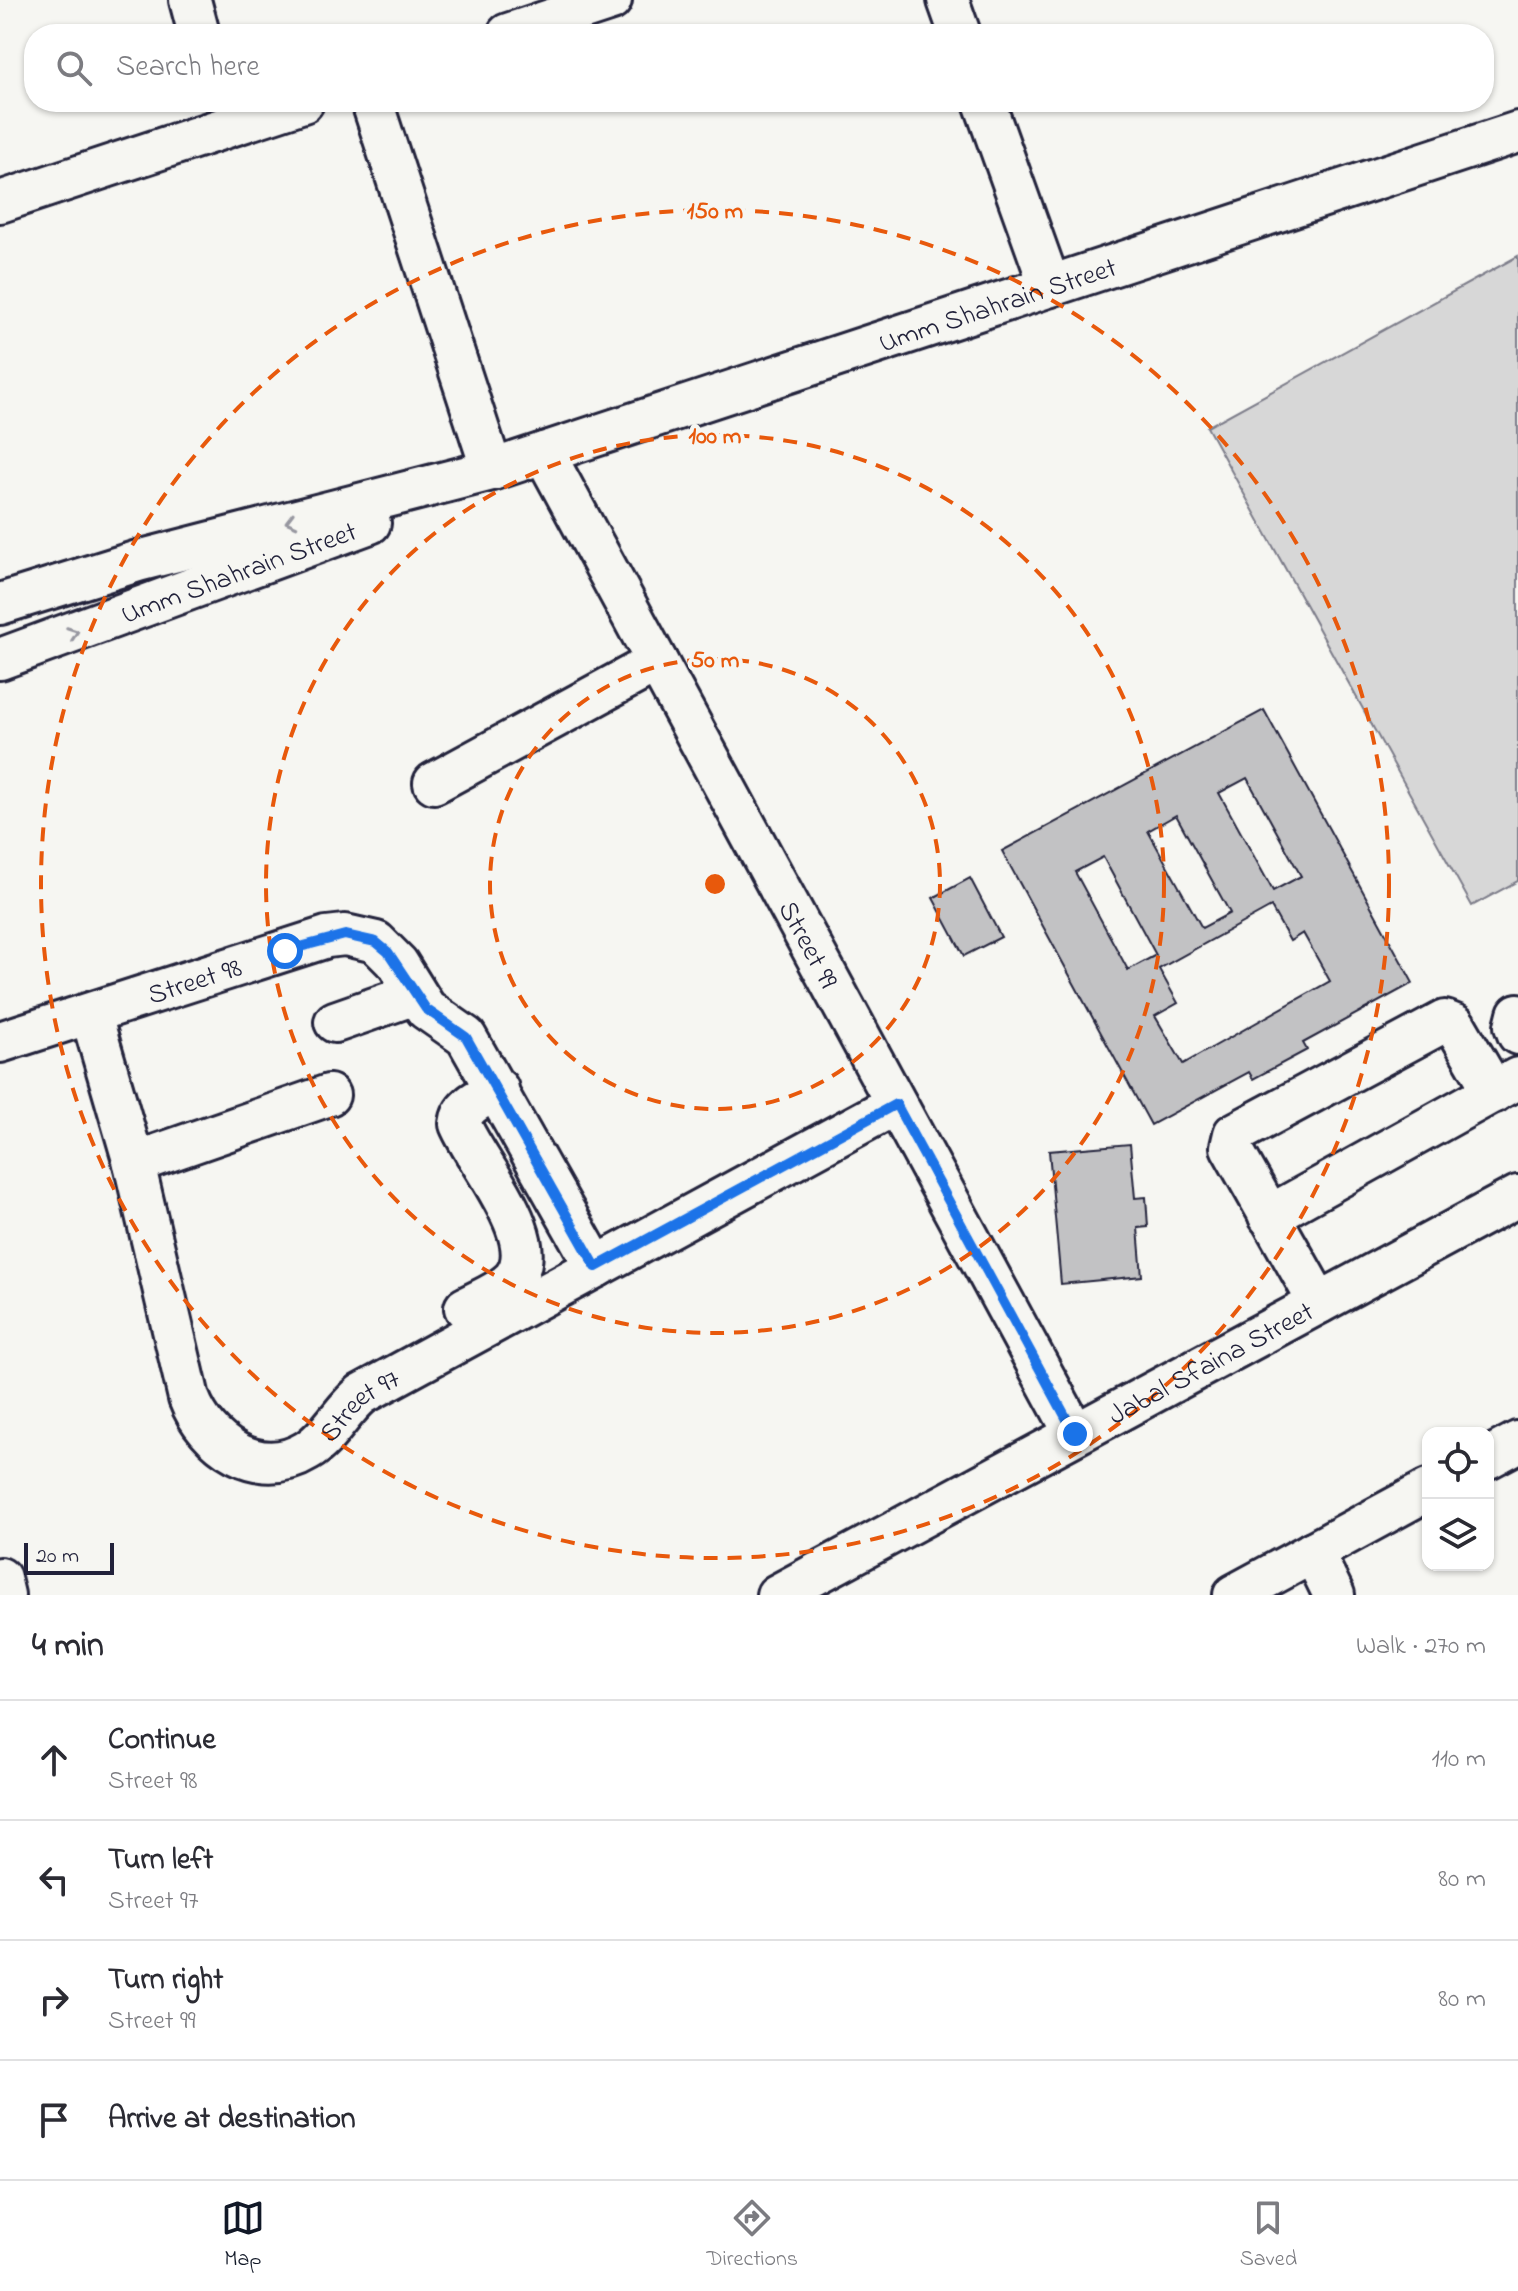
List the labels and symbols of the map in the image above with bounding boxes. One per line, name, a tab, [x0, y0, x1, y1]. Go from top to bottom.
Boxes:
text: 150 m	[687, 195, 744, 230]
street label: Umm Shahrain Street	[874, 249, 1123, 365]
text: 100 m	[689, 420, 742, 455]
one-way arrow	[284, 511, 298, 528]
street label: Umm Shahrain Street	[116, 513, 363, 637]
one-way arrow	[66, 626, 80, 643]
text: 50 m	[691, 644, 740, 679]
centre of rings	[701, 870, 729, 898]
street label: Street 99	[766, 894, 847, 997]
route start	[267, 933, 303, 969]
street label: Street 98	[143, 949, 248, 1017]
street label: Jabal Sfaina Street	[1102, 1293, 1322, 1437]
street label: Street 97	[311, 1360, 409, 1453]
route end	[1057, 1416, 1093, 1452]
scale bar	[24, 1539, 114, 1575]

